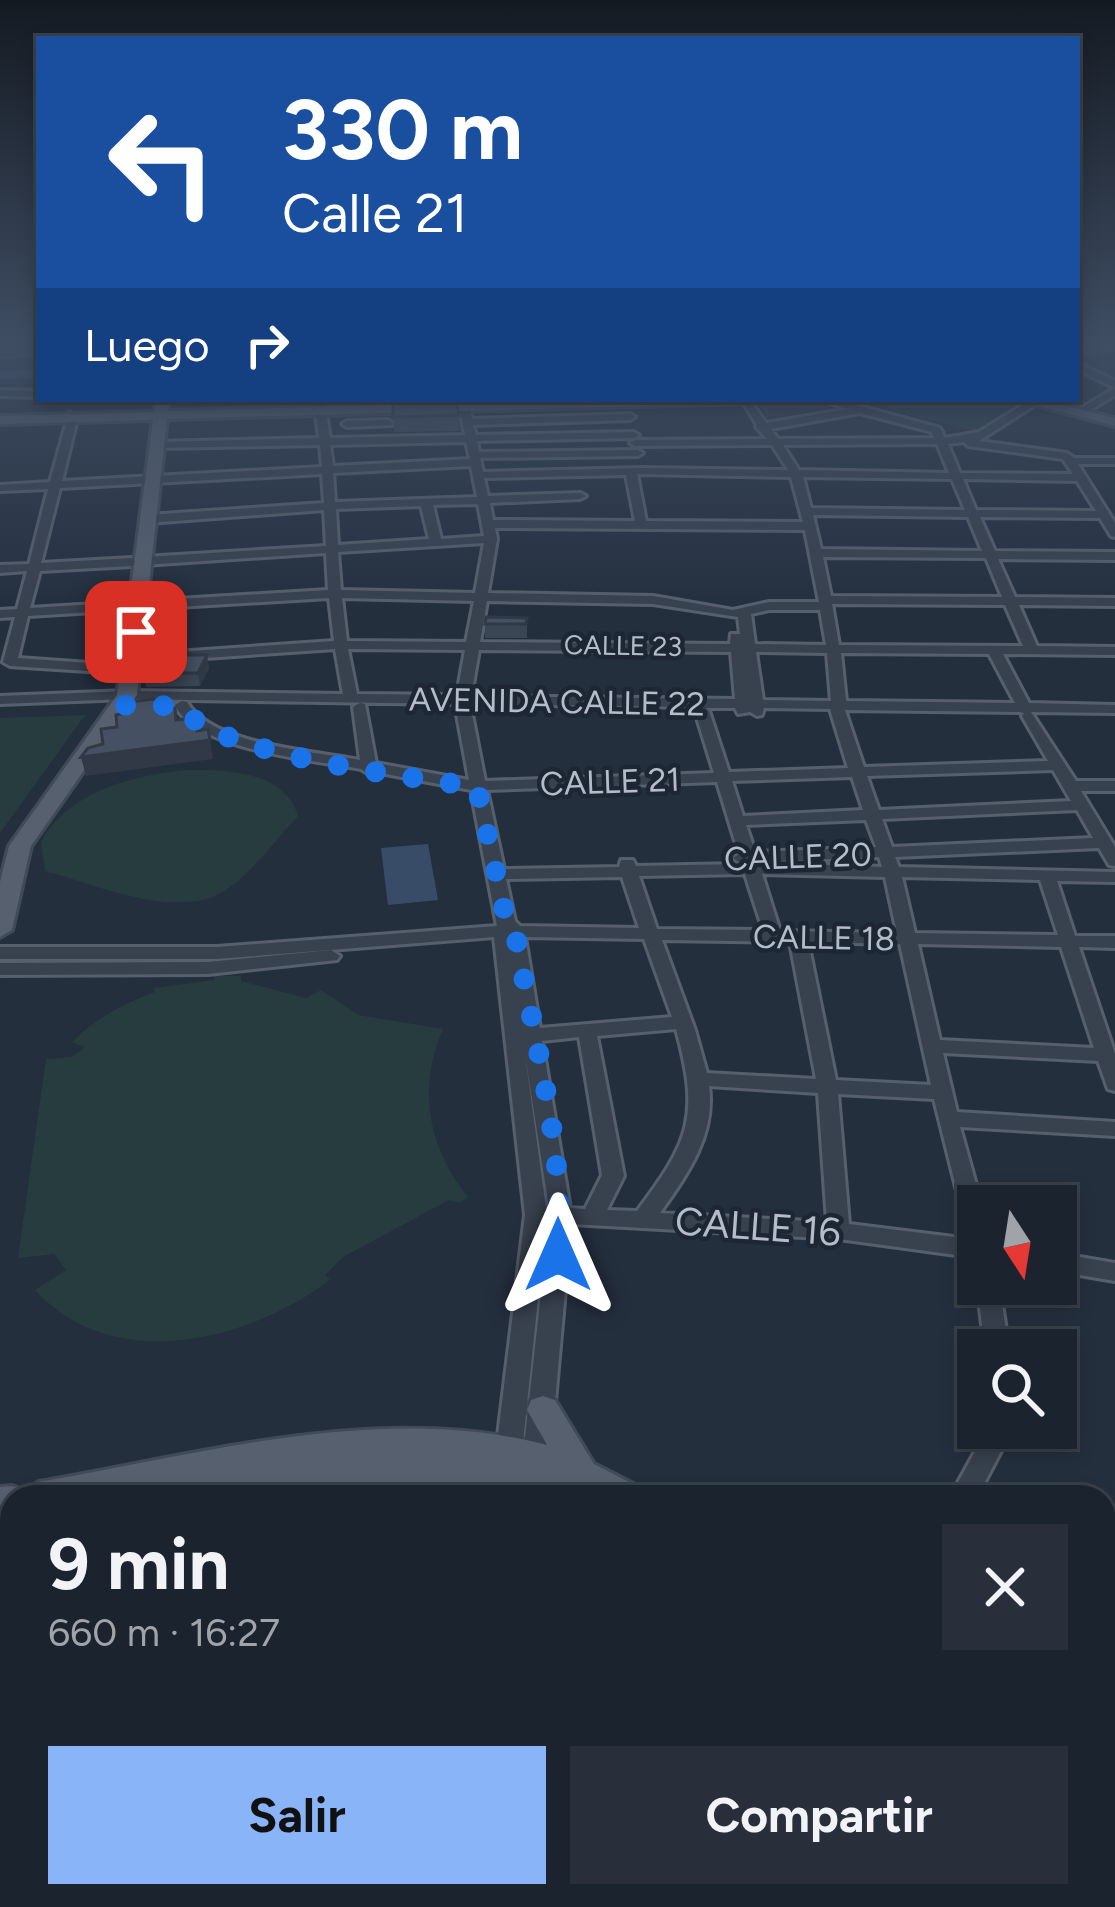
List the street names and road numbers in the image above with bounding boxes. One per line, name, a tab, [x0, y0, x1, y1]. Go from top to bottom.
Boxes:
street label: CALLE 23	[564, 628, 682, 663]
street label: AVENIDA CALLE 22	[409, 679, 705, 724]
street label: CALLE 21	[539, 760, 681, 803]
street label: CALLE 20	[724, 834, 873, 879]
street label: CALLE 18	[753, 917, 895, 958]
street label: CALLE 16	[674, 1197, 842, 1256]

